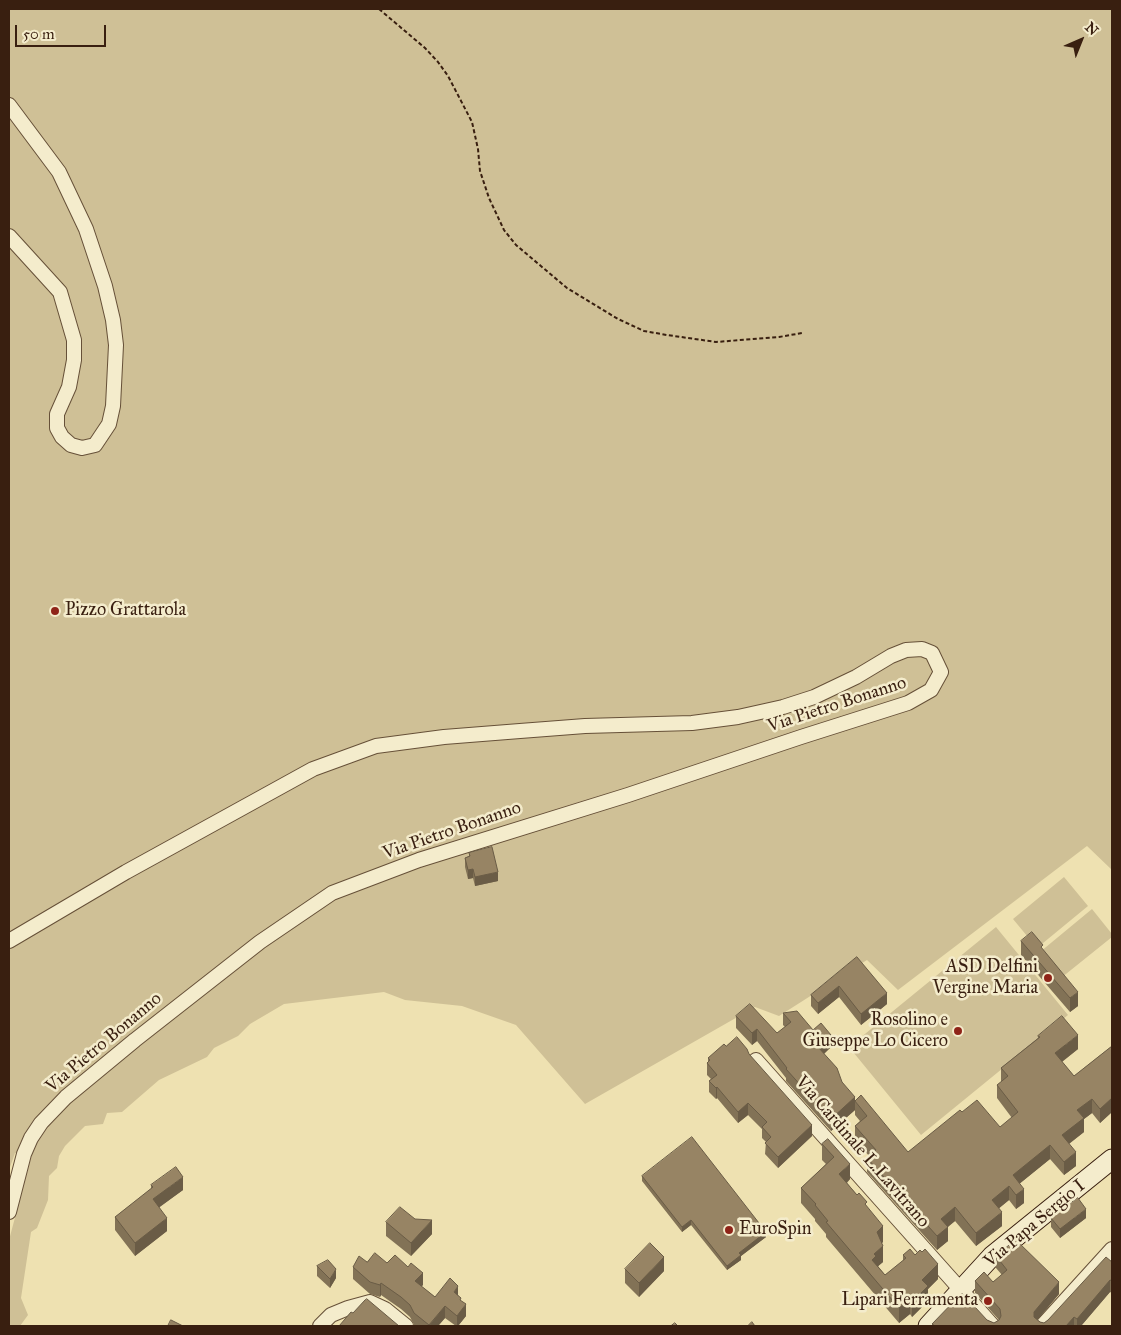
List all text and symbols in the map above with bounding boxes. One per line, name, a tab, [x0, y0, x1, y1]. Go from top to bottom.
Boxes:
scale bar	[18, 15, 109, 47]
north arrow	[1056, 15, 1106, 65]
text: N	[1082, 19, 1102, 39]
text: 50 m	[23, 25, 55, 43]
place label: Pizzo Grattarola	[65, 600, 186, 622]
marker: Pizzo Grattarola	[49, 605, 61, 617]
street label: Via Pietro Bonanno	[765, 672, 909, 738]
street label: Via Pietro Bonanno	[380, 797, 524, 865]
place label: ASD Delfini Vergine Maria	[933, 957, 1038, 1000]
marker: ASD Delfini Vergine Maria	[1042, 972, 1054, 984]
street label: Via Pietro Bonanno	[42, 988, 166, 1098]
place label: Rosolino e Giuseppe Lo Cicero	[802, 1010, 948, 1052]
marker: Rosolino e Giuseppe Lo Cicero	[952, 1025, 964, 1037]
street label: Via Cardinale L.Lavitrano	[790, 1072, 934, 1232]
street label: Via Papa Sergio I	[980, 1175, 1090, 1273]
place label: EuroSpin	[739, 1219, 811, 1241]
marker: EuroSpin	[723, 1224, 735, 1236]
place label: Lipari Ferramenta	[841, 1290, 978, 1312]
marker: Lipari Ferramenta	[982, 1295, 994, 1307]

